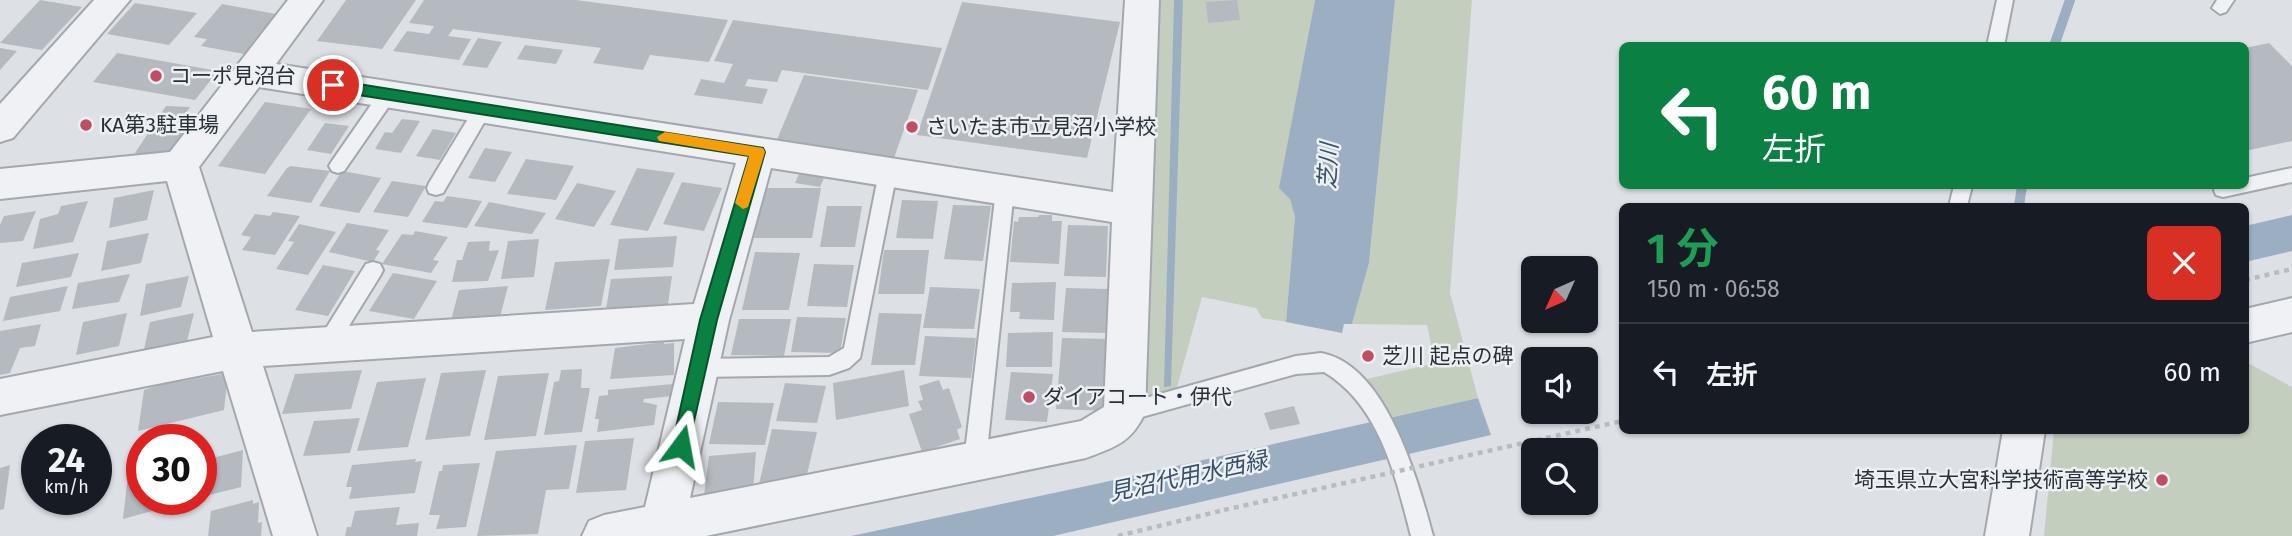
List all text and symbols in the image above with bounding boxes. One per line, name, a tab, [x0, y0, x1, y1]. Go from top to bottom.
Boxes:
pin	[303, 55, 363, 115]
place label: コーポ見沼台	[170, 63, 296, 89]
text: 60 m	[1762, 63, 1871, 122]
icon: arrive	[314, 66, 352, 104]
marker: コーポ見沼台	[148, 68, 164, 84]
icon: left	[1647, 70, 1738, 161]
place label: KA第3駐車場	[100, 112, 219, 138]
place label: さいたま市立見沼小学校	[926, 114, 1156, 140]
marker: KA第3駐車場	[78, 117, 94, 133]
marker: さいたま市立見沼小学校	[904, 119, 920, 135]
text: 左折	[1762, 130, 1826, 168]
water label: 芝川	[1313, 139, 1343, 190]
text: 1 分	[1647, 224, 1718, 274]
button: close	[2147, 226, 2221, 300]
north arrow	[1521, 256, 1598, 332]
map controls	[1521, 256, 1598, 515]
text: 150 m · 06:58	[1647, 275, 1780, 303]
place label: 芝川 起点の碑	[1382, 343, 1514, 369]
button: sound	[1521, 347, 1598, 424]
marker: 芝川 起点の碑	[1360, 348, 1376, 364]
icon: left	[1647, 353, 1685, 391]
text: 60 m	[2163, 357, 2221, 388]
text: 左折	[1706, 360, 1758, 391]
place label: ダイアコート・伊代	[1043, 384, 1232, 410]
marker: ダイアコート・伊代	[1021, 389, 1037, 405]
position arrow	[644, 409, 718, 483]
speed limit sign: 30	[126, 424, 217, 515]
button: search	[1521, 438, 1598, 515]
text: 24	[48, 439, 85, 481]
water label: 見沼代用水西緑	[1106, 445, 1272, 506]
place label: 埼玉県立大宮科学技術高等学校	[1854, 467, 2148, 493]
marker: 埼玉県立大宮科学技術高等学校	[2154, 472, 2170, 488]
text: km/h	[44, 476, 89, 498]

